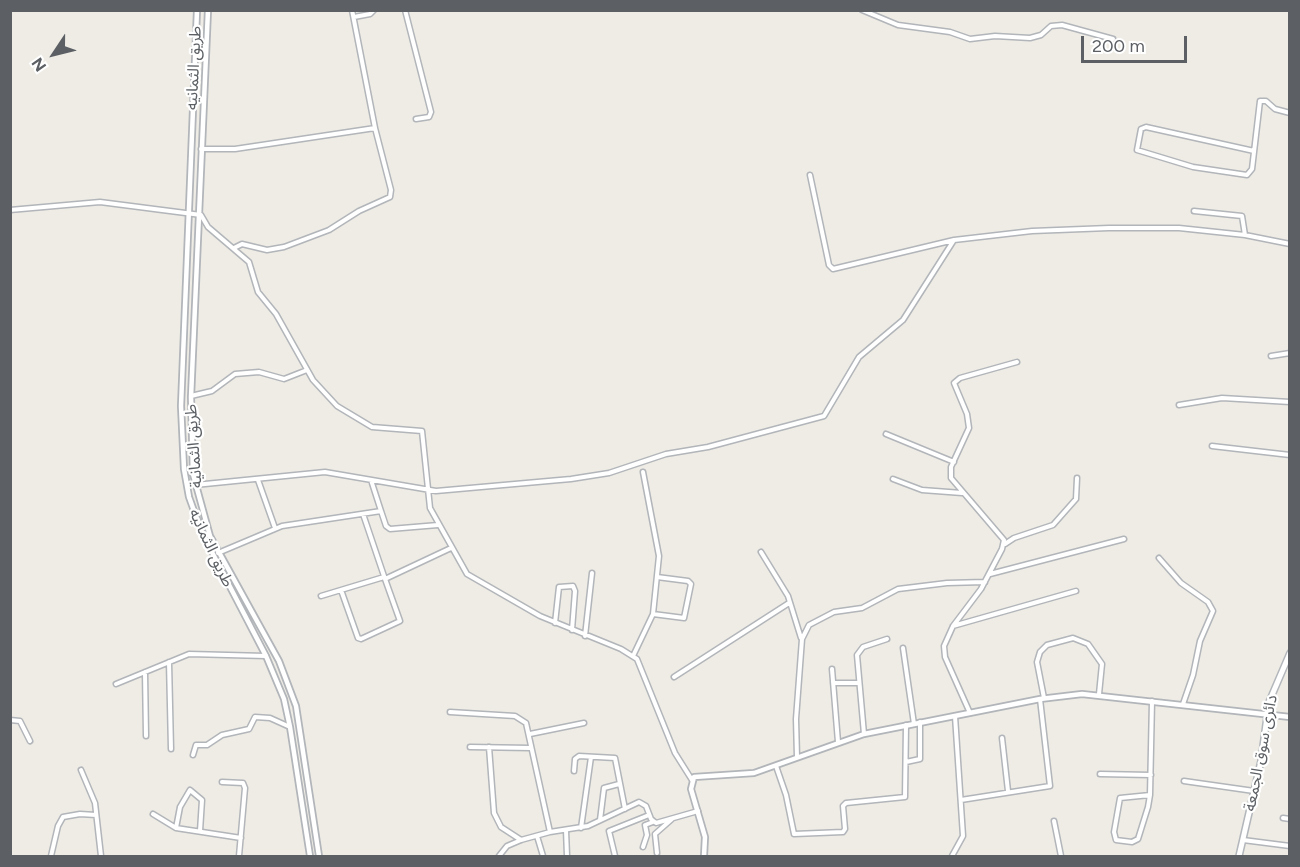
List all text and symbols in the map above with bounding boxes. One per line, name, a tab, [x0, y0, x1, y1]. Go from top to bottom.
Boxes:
north arrow	[24, 24, 84, 84]
scale bar	[1084, 24, 1190, 62]
street label: طريق الثمانيه	[182, 25, 206, 111]
text: 200 m	[1092, 35, 1145, 57]
text: N	[28, 54, 50, 75]
street label: طريق الثمانية	[181, 403, 207, 489]
street label: طريق الثمانيه	[184, 506, 238, 590]
street label: دائرى سوق الجمعة	[1240, 693, 1282, 813]

